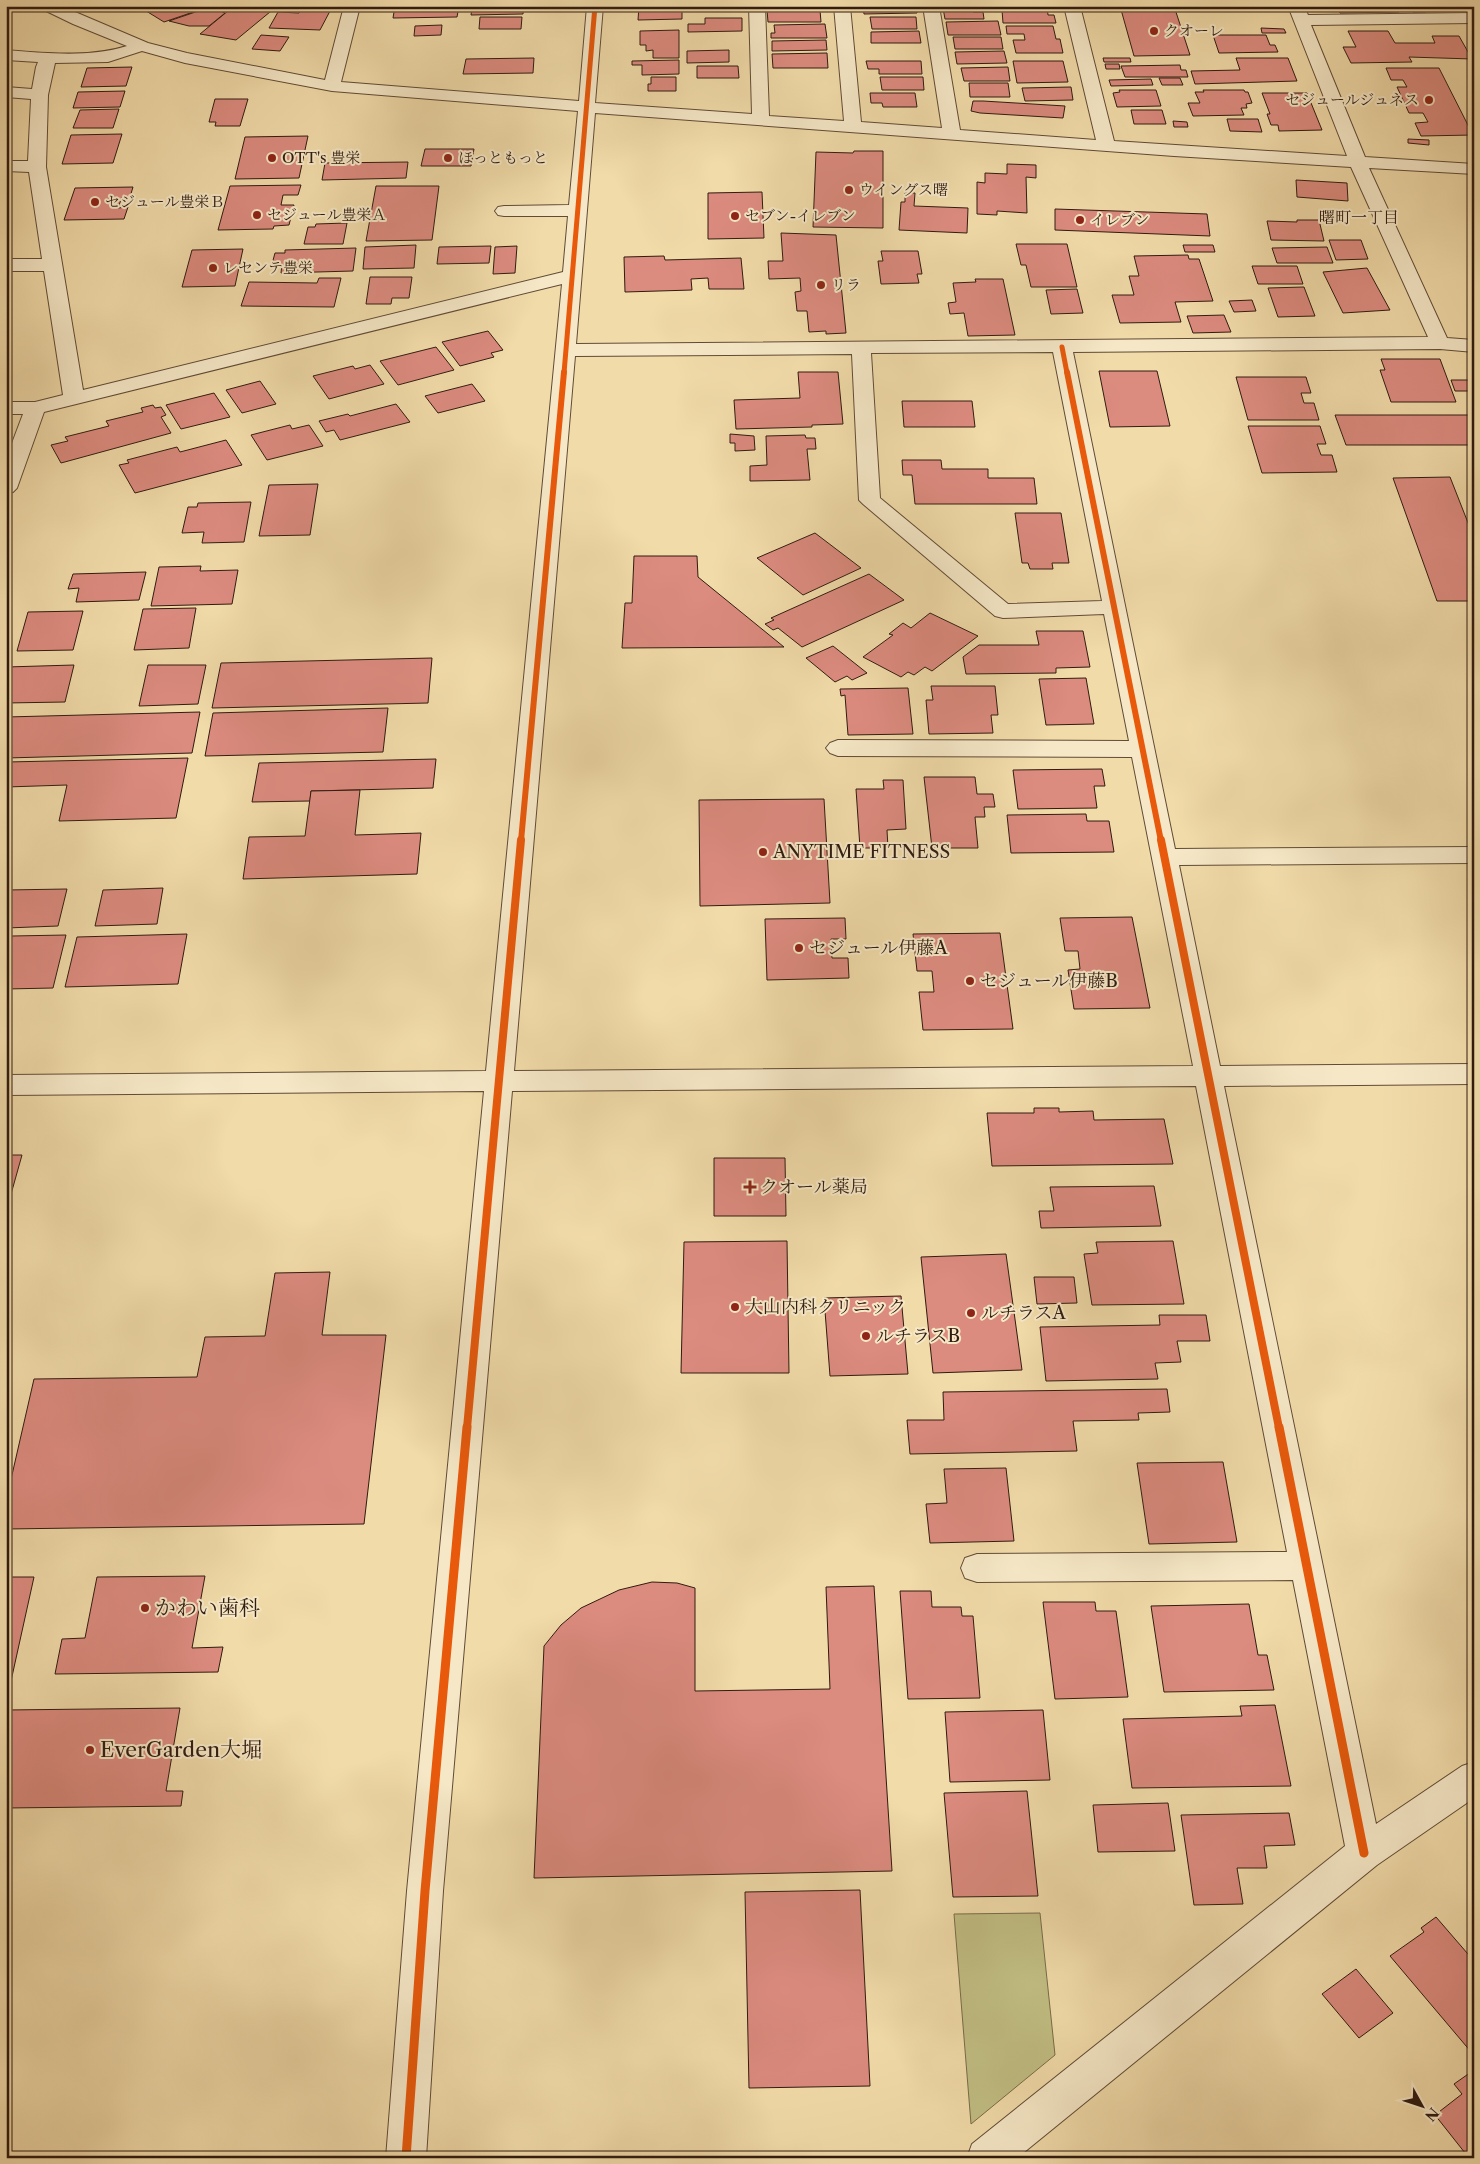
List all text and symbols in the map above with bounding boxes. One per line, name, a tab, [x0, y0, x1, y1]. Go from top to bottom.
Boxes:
place label: クオーレ	[1164, 21, 1224, 40]
marker: クオーレ	[1148, 25, 1160, 37]
place label: セジュールジュネス	[1285, 90, 1419, 109]
marker: セジュールジュネス	[1423, 94, 1435, 106]
place label: OTT's 豊栄	[282, 148, 361, 167]
place label: ほっともっと	[458, 148, 548, 167]
marker: OTT's 豊栄	[266, 152, 278, 164]
marker: ほっともっと	[442, 152, 454, 164]
place label: ウイングス曙	[859, 180, 948, 199]
marker: ウイングス曙	[843, 184, 855, 196]
place label: セジュール豊栄Ｂ	[105, 192, 224, 211]
marker: セジュール豊栄Ｂ	[89, 196, 101, 208]
place label: セジュール豊栄Ａ	[267, 205, 386, 224]
place label: セブン-イレブン	[745, 206, 856, 225]
district label: 曙町一丁目	[1319, 207, 1399, 227]
marker: セジュール豊栄Ａ	[251, 209, 263, 221]
marker: セブン-イレブン	[729, 210, 741, 222]
place label: イレブン	[1090, 210, 1149, 229]
marker: イレブン	[1074, 214, 1086, 226]
place label: レセンテ豊栄	[223, 258, 313, 277]
marker: レセンテ豊栄	[207, 262, 219, 274]
place label: リラ	[831, 275, 861, 294]
marker: リラ	[815, 279, 827, 291]
place label: ANYTIME FITNESS	[772, 841, 950, 863]
marker: ANYTIME FITNESS	[757, 846, 769, 858]
place label: セジュール伊藤A	[809, 937, 948, 959]
marker: セジュール伊藤A	[793, 942, 805, 954]
place label: セジュール伊藤B	[980, 970, 1118, 992]
marker: セジュール伊藤B	[964, 975, 976, 987]
place label: クオール薬局	[760, 1176, 868, 1198]
marker: クオール薬局	[744, 1181, 756, 1193]
place label: 大山内科クリニック	[745, 1296, 906, 1318]
marker: 大山内科クリニック	[729, 1301, 741, 1313]
place label: ルチラスA	[981, 1302, 1066, 1324]
marker: ルチラスA	[965, 1307, 977, 1319]
place label: ルチラスB	[876, 1325, 960, 1347]
marker: ルチラスB	[860, 1330, 872, 1342]
place label: かわい歯科	[155, 1595, 260, 1620]
marker: かわい歯科	[139, 1602, 151, 1614]
place label: EverGarden大堀	[100, 1737, 262, 1762]
marker: EverGarden大堀	[84, 1744, 96, 1756]
north arrow	[1398, 2082, 1448, 2132]
text: N	[1421, 2104, 1443, 2125]

